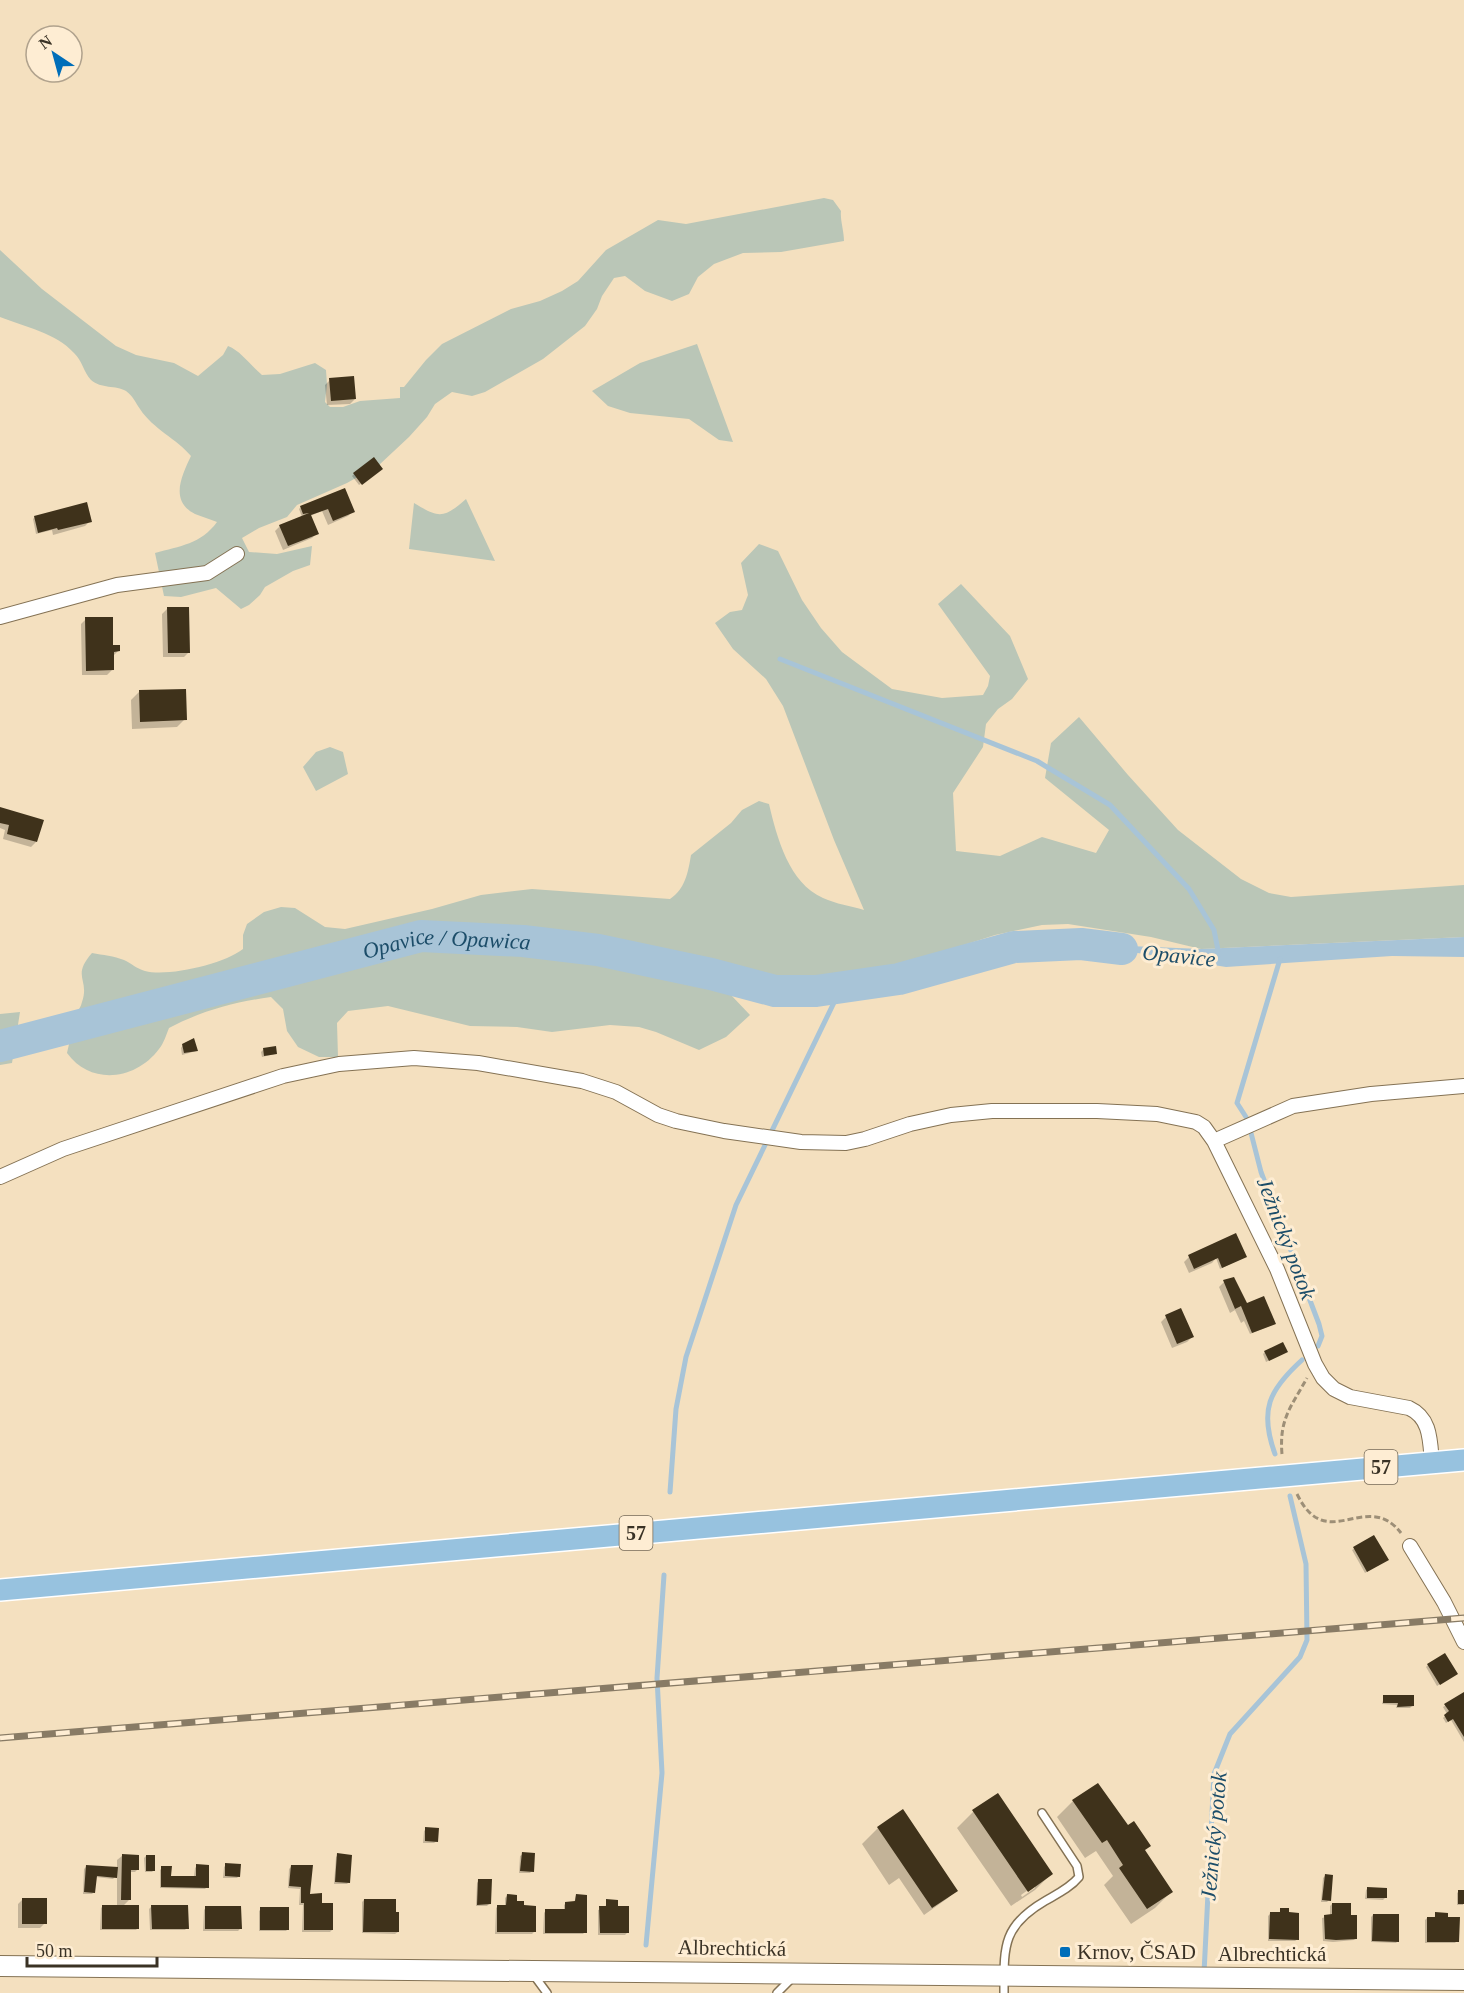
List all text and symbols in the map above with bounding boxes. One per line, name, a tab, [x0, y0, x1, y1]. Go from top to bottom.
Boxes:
north arrow	[24, 24, 84, 84]
text: N	[36, 32, 56, 53]
water label: Opavice / Opawica	[360, 923, 532, 964]
water label: Opavice	[1141, 939, 1217, 972]
water label: Ježnický potok	[1252, 1174, 1322, 1304]
road number: 57	[1364, 1450, 1398, 1484]
road number: 57	[620, 1516, 652, 1550]
water label: Ježnický potok	[1195, 1770, 1232, 1901]
scale bar	[27, 1930, 158, 1968]
street label: Albrechtická	[678, 1935, 787, 1961]
place label: Krnov, ČSAD	[1077, 1940, 1196, 1964]
text: 50 m	[36, 1941, 73, 1961]
street label: Albrechtická	[1218, 1942, 1327, 1966]
marker: Krnov, ČSAD	[1058, 1945, 1072, 1959]

